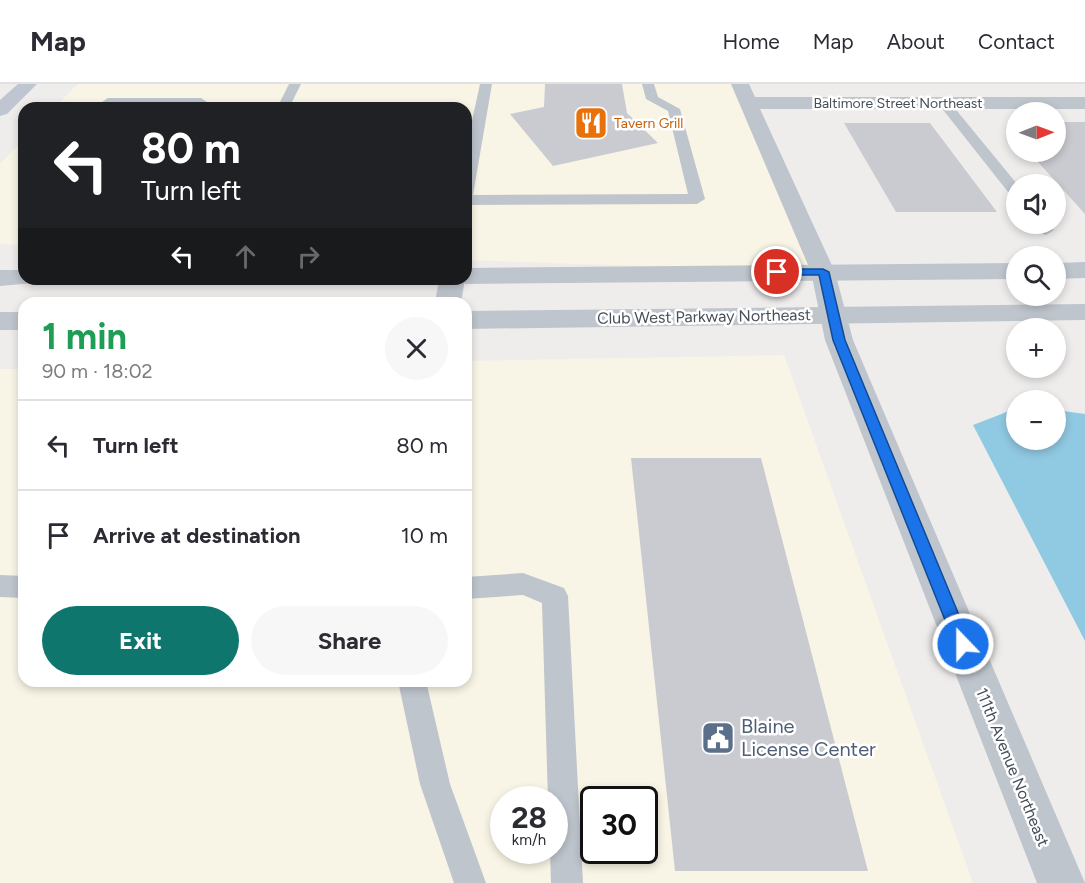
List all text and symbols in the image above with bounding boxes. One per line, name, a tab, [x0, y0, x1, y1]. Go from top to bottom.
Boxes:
text: Map	[30, 24, 86, 58]
text: Home	[723, 29, 780, 54]
text: Map	[813, 29, 854, 54]
text: About	[887, 29, 945, 54]
text: Contact	[978, 29, 1055, 54]
street label: Baltimore Street Northeast	[813, 95, 983, 112]
north arrow	[1006, 102, 1066, 162]
map controls	[1006, 102, 1066, 450]
restaurant icon: Tavern Grill	[573, 105, 609, 141]
place label: Tavern Grill	[614, 115, 683, 132]
text: 80 m	[141, 123, 241, 174]
icon: left	[42, 126, 120, 204]
text: Turn left	[141, 174, 241, 207]
button: sound	[1006, 174, 1066, 234]
icon: left	[166, 240, 199, 273]
icon: ahead	[229, 240, 262, 273]
icon: right	[292, 240, 325, 273]
pin	[751, 246, 802, 297]
button: search	[1006, 246, 1066, 306]
icon: arrive	[760, 255, 793, 288]
street label: Club West Parkway Northeast	[597, 305, 811, 328]
text: 1 min	[42, 315, 127, 358]
button: close	[385, 317, 448, 380]
button: +	[1006, 318, 1066, 378]
text: 90 m · 18:02	[42, 359, 153, 383]
button: −	[1006, 390, 1066, 450]
icon: left	[42, 429, 75, 462]
text: Turn left	[93, 432, 179, 459]
text: 80 m	[396, 432, 448, 459]
icon: arrive	[42, 519, 75, 552]
text: Arrive at destination	[93, 522, 301, 549]
text: 10 m	[401, 522, 448, 549]
button: Exit	[42, 606, 239, 675]
button: Share	[251, 606, 448, 675]
position arrow	[931, 612, 995, 676]
street label: 111th Avenue Northeast	[972, 685, 1053, 849]
place label: Blaine License Center	[741, 714, 876, 761]
public building icon: Blaine License Center	[700, 720, 736, 756]
speed limit sign: 30	[580, 786, 658, 864]
text: 28	[511, 799, 547, 836]
text: km/h	[512, 831, 546, 849]

